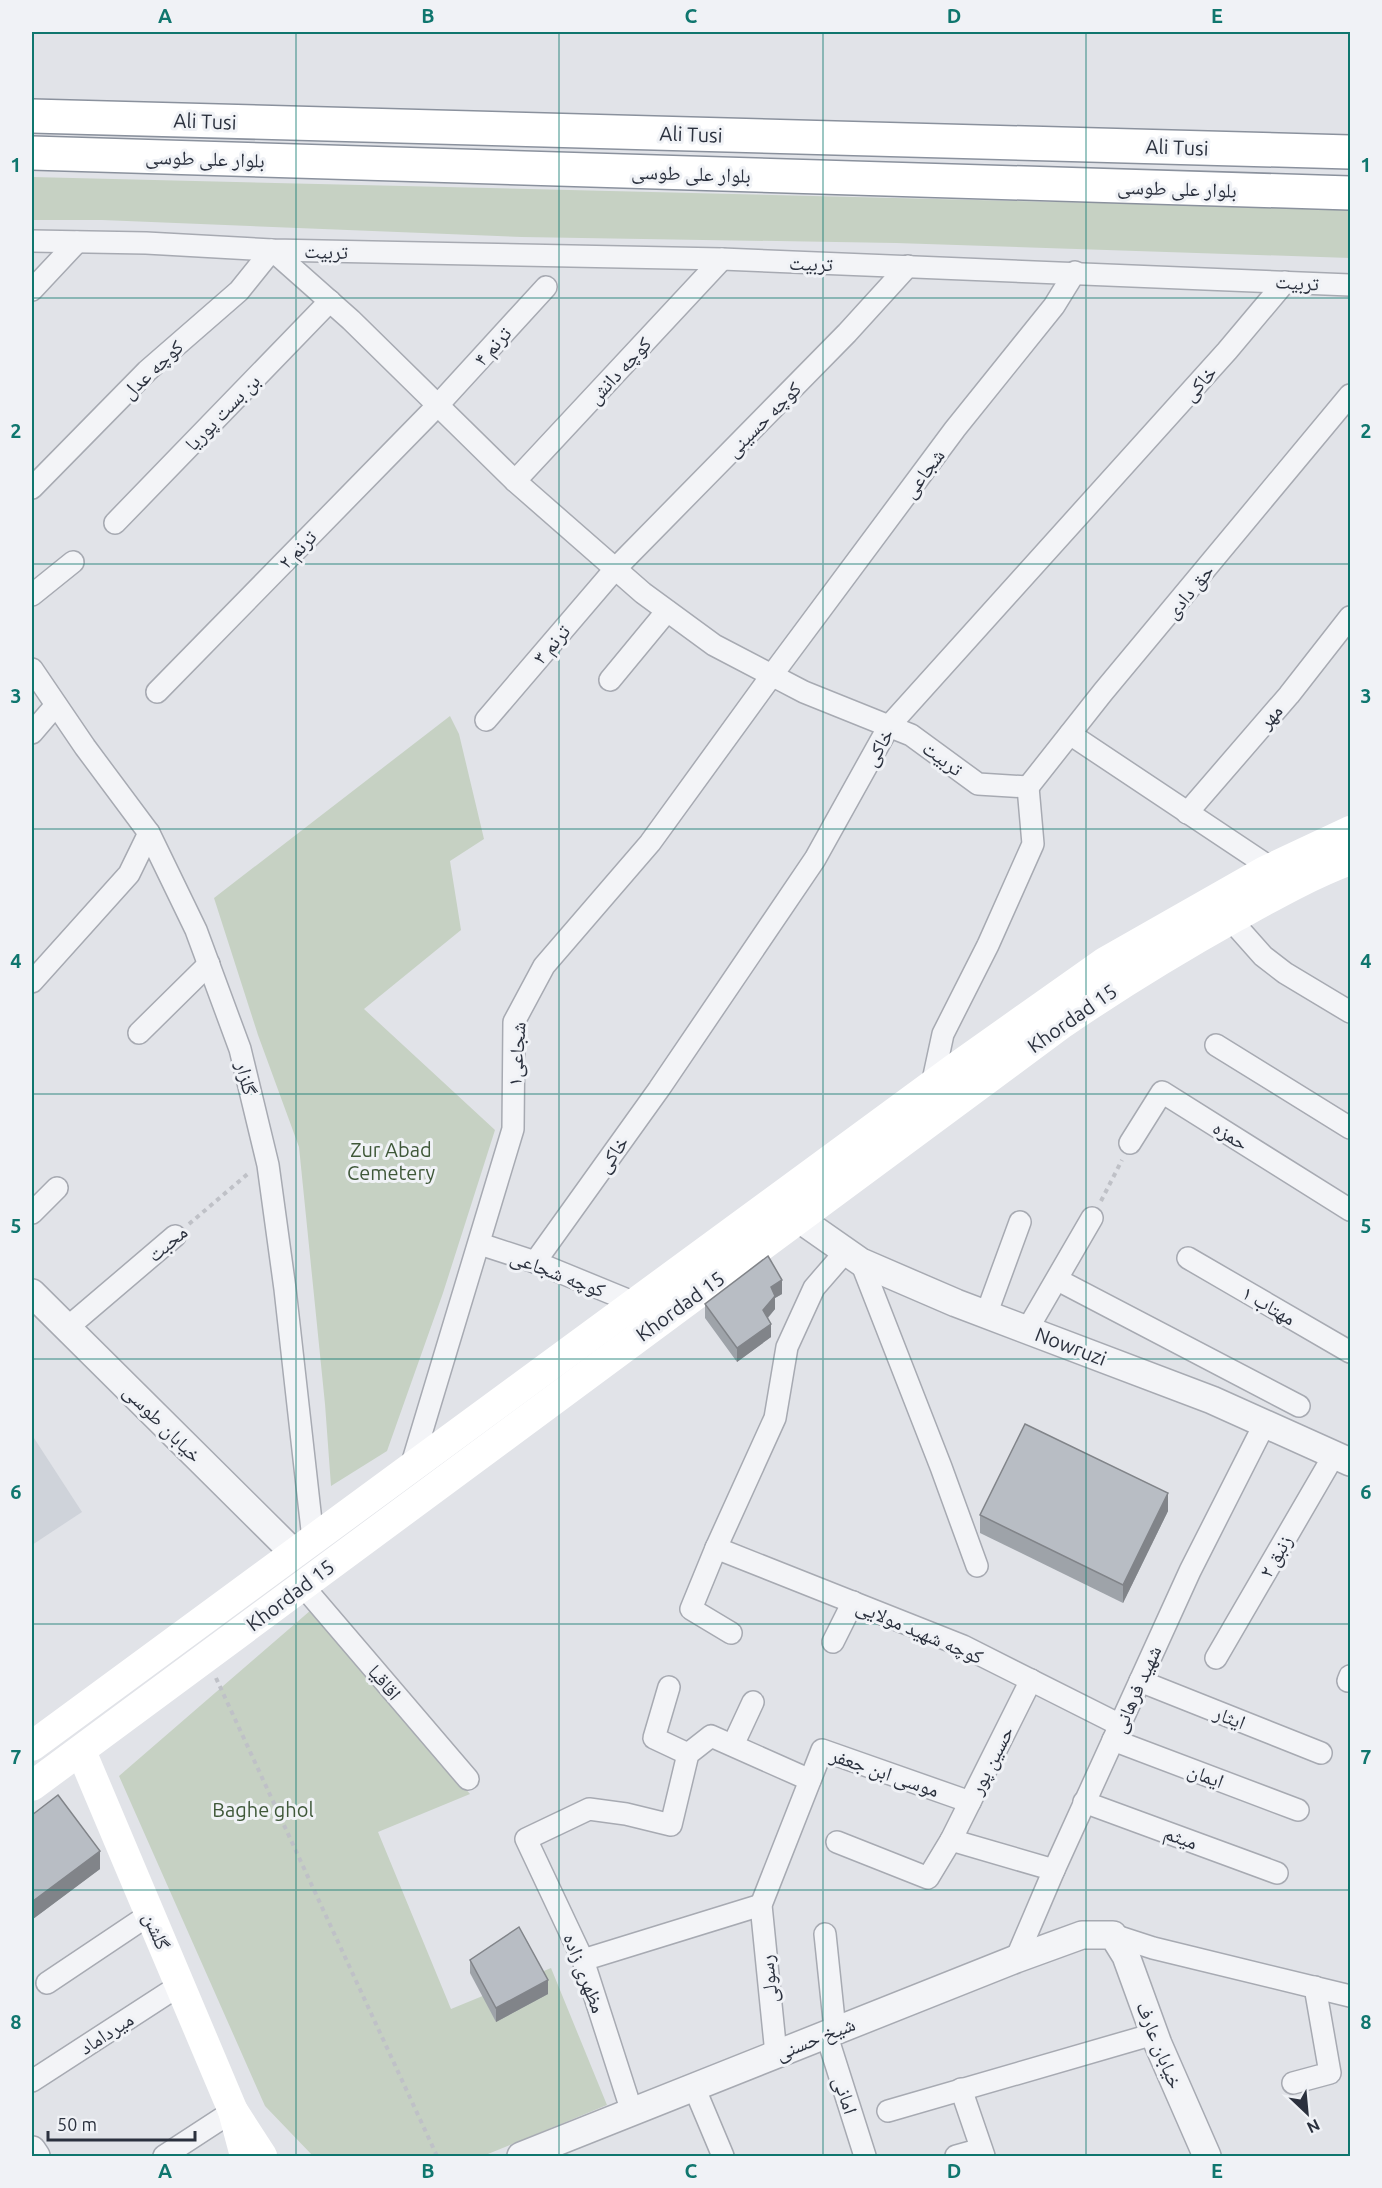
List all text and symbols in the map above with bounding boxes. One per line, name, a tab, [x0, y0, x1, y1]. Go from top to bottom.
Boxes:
text: A	[158, 4, 172, 27]
text: B	[421, 4, 435, 27]
text: C	[685, 4, 698, 27]
text: D	[947, 4, 961, 27]
text: E	[1211, 4, 1223, 27]
street label: Ali Tusi	[173, 108, 237, 134]
street label: Ali Tusi	[659, 121, 723, 147]
street label: Ali Tusi	[1145, 134, 1209, 160]
street label: بلوار علی طوسی	[145, 144, 265, 173]
text: 1	[10, 153, 22, 176]
text: 1	[1360, 153, 1372, 176]
street label: بلوار علی طوسی	[631, 159, 751, 188]
street label: بلوار علی طوسی	[1117, 174, 1237, 203]
street label: تربیت	[304, 239, 348, 264]
street label: تربیت	[789, 251, 833, 276]
street label: تربیت	[1274, 269, 1320, 295]
street label: ترنم ۴	[469, 322, 518, 372]
street label: کوچه دانش	[582, 332, 656, 409]
street label: کوچه عدل	[117, 335, 188, 404]
street label: خاکی	[1177, 360, 1222, 406]
street label: بن بست پوریا	[180, 369, 265, 456]
street label: کوچه حسینی	[721, 377, 806, 462]
text: 2	[10, 419, 22, 442]
text: 2	[1360, 419, 1372, 442]
street label: شجاعی	[897, 444, 950, 503]
street label: ترنم ۲	[273, 525, 323, 575]
street label: حق دادی	[1160, 559, 1219, 623]
street label: ترنم ۳	[528, 620, 577, 670]
text: 3	[10, 684, 22, 707]
text: 3	[1360, 684, 1372, 707]
street label: مهر	[1253, 699, 1288, 734]
street label: خاکی	[858, 724, 899, 770]
street label: تربیت	[918, 736, 968, 781]
text: 4	[10, 949, 22, 972]
text: 4	[1360, 949, 1372, 972]
street label: Khordad 15	[1023, 979, 1121, 1057]
street label: شجاعی۱	[502, 1021, 531, 1087]
street label: گلزار	[232, 1058, 262, 1097]
street label: حمزه	[1209, 1115, 1253, 1155]
street label: خاکی	[591, 1131, 634, 1177]
park label: Zur Abad Cemetery	[347, 1138, 435, 1184]
text: 5	[10, 1214, 22, 1237]
text: 5	[1360, 1214, 1372, 1237]
street label: محبت	[143, 1220, 192, 1267]
street label: کوچه شجاعی	[507, 1244, 609, 1302]
street label: Khordad 15	[631, 1266, 729, 1346]
street label: مهتاب ۱	[1238, 1281, 1300, 1330]
street label: Nowruzi	[1032, 1322, 1110, 1370]
street label: خیابان طوسی	[118, 1379, 207, 1468]
text: 6	[10, 1480, 22, 1503]
text: 6	[1360, 1480, 1372, 1503]
street label: زنبق ۲	[1254, 1531, 1297, 1582]
street label: Khordad 15	[242, 1555, 338, 1635]
street label: کوچه شهید مولایی	[853, 1594, 987, 1669]
street label: شهید فرهانی	[1107, 1642, 1166, 1737]
street label: اقاقیا	[363, 1660, 406, 1705]
street label: ایثار	[1210, 1700, 1249, 1734]
street label: حسین پور	[964, 1722, 1019, 1799]
street label: موسی ابن جعفر	[826, 1742, 942, 1802]
text: 7	[10, 1745, 22, 1768]
text: 7	[1360, 1745, 1372, 1768]
street label: ایمان	[1184, 1758, 1227, 1793]
park label: Baghe ghol	[212, 1798, 314, 1821]
street label: میثم	[1160, 1820, 1201, 1856]
street label: گلشن	[138, 1909, 175, 1954]
street label: مظهری زاده	[558, 1930, 611, 2016]
street label: رسولی	[754, 1954, 783, 2004]
street label: خیابان عارف	[1131, 1998, 1188, 2092]
street label: میرداماد	[75, 2007, 138, 2059]
text: 8	[10, 2010, 22, 2033]
text: 8	[1360, 2010, 1372, 2033]
street label: شیخ حسنی	[772, 2012, 859, 2066]
street label: امانی	[828, 2073, 863, 2117]
north arrow	[1277, 2083, 1337, 2143]
scale bar	[48, 2104, 195, 2142]
text: 50 m	[57, 2114, 97, 2134]
text: N	[1304, 2116, 1323, 2137]
text: A	[158, 2159, 172, 2182]
text: B	[421, 2159, 435, 2182]
text: C	[685, 2159, 698, 2182]
text: D	[947, 2159, 961, 2182]
text: E	[1211, 2159, 1223, 2182]

